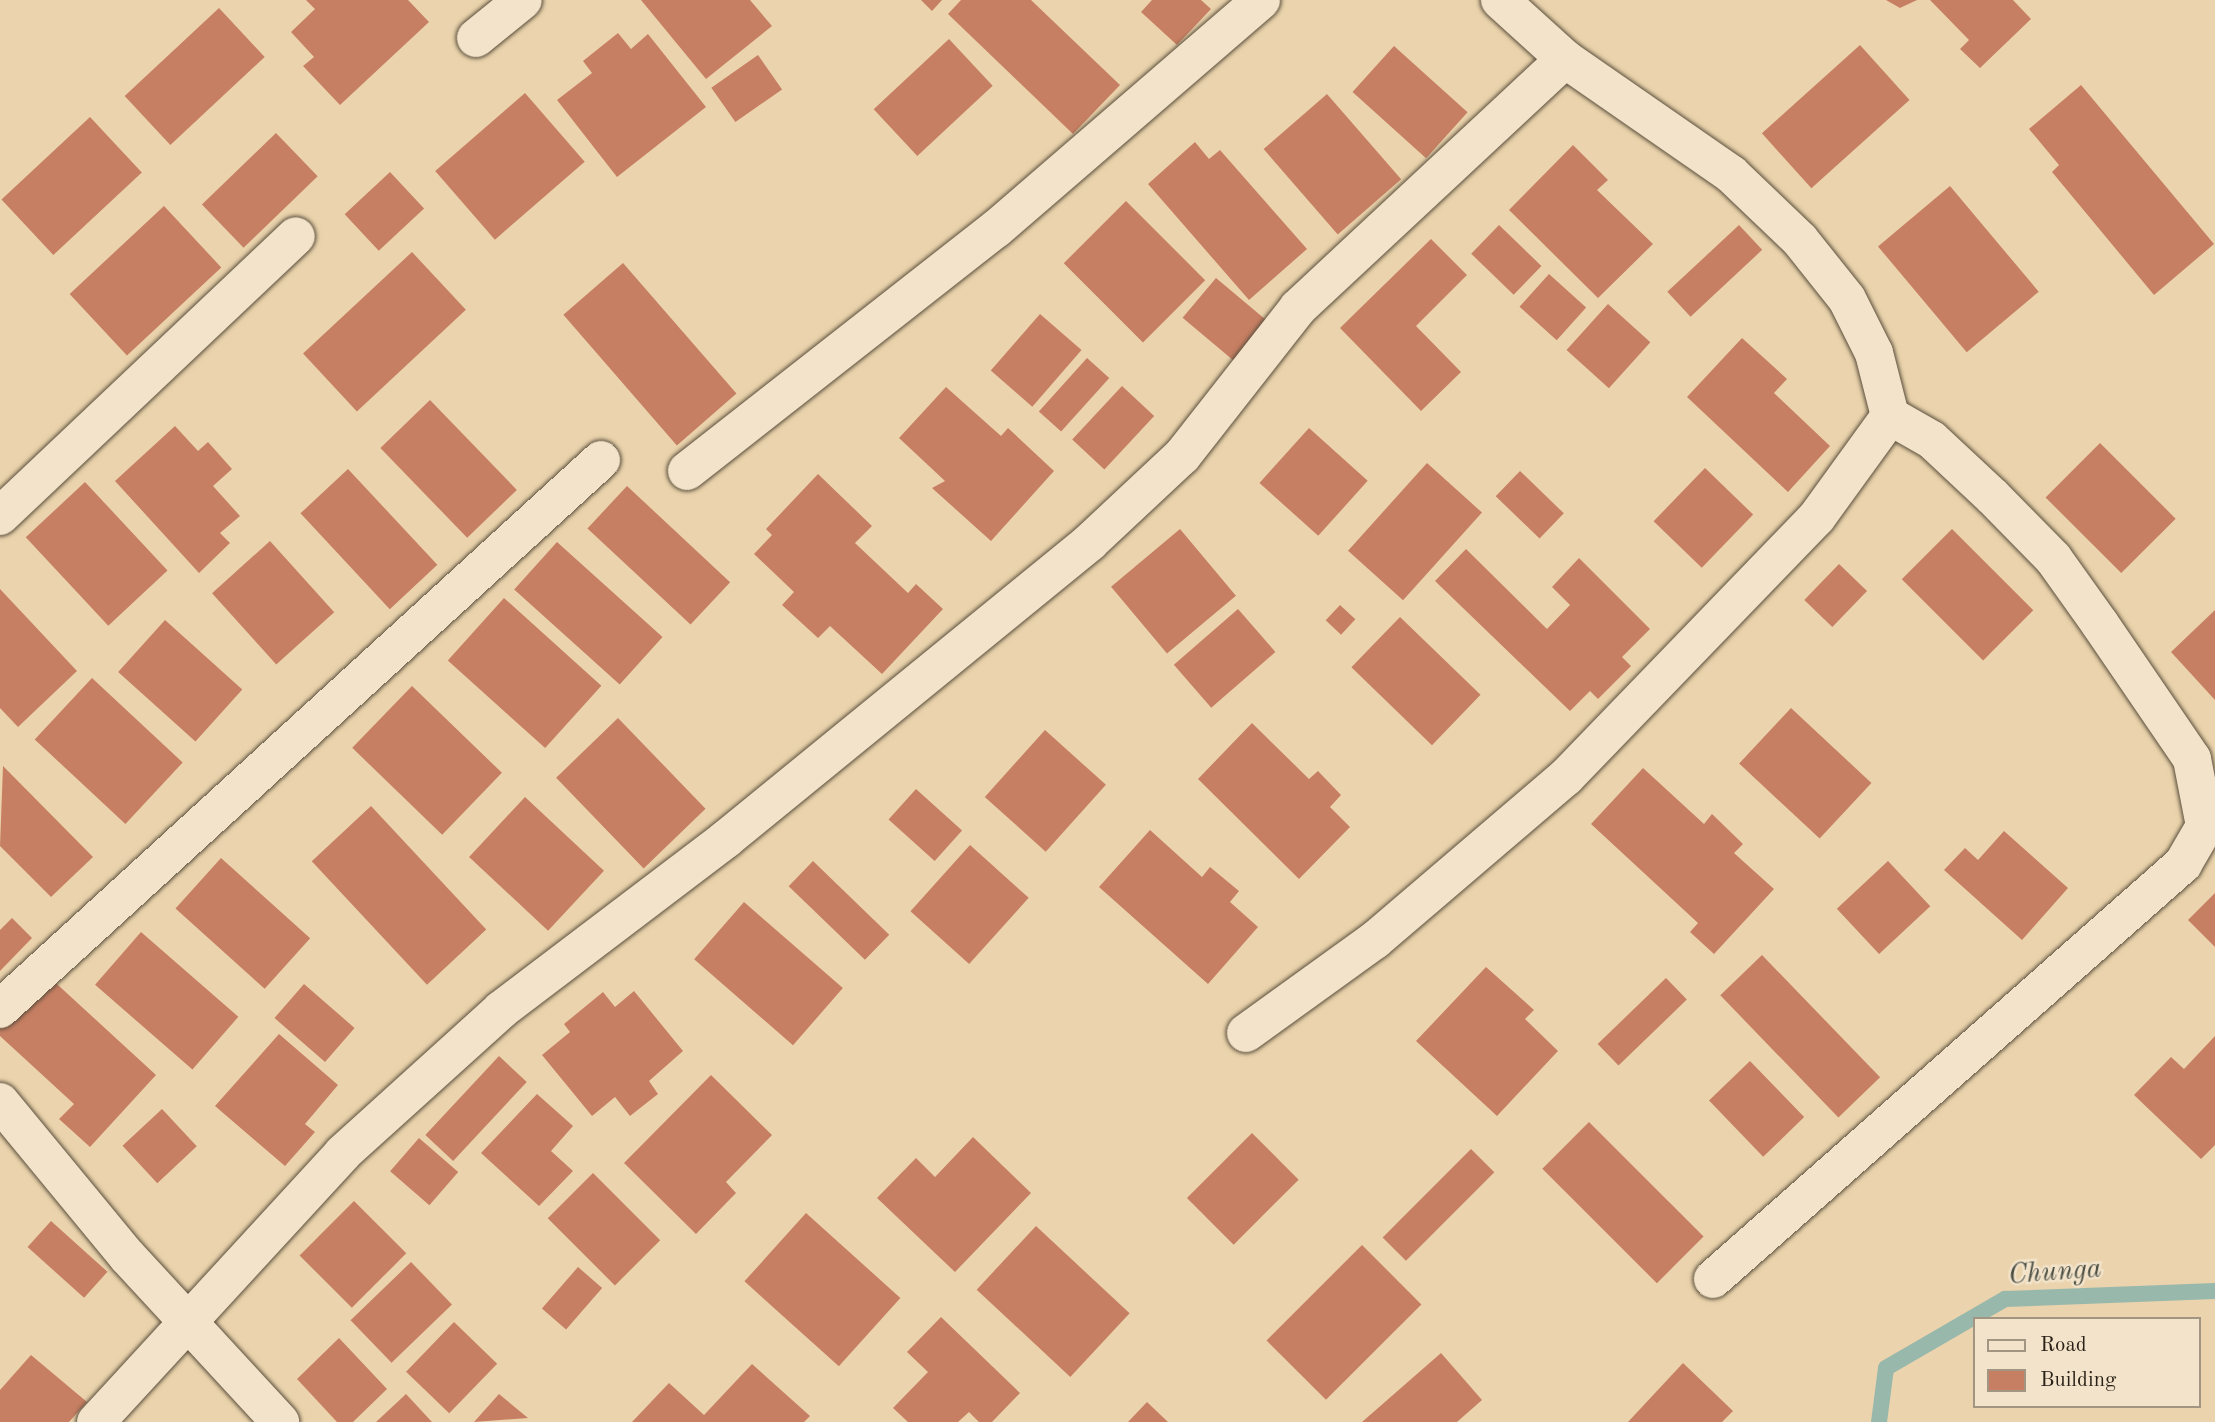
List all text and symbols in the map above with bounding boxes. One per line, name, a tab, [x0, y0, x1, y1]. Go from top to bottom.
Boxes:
water label: Chunga	[2007, 1253, 2103, 1293]
legend	[1974, 1317, 2201, 1408]
text: Road	[2040, 1335, 2087, 1356]
text: Building	[2040, 1370, 2116, 1391]

